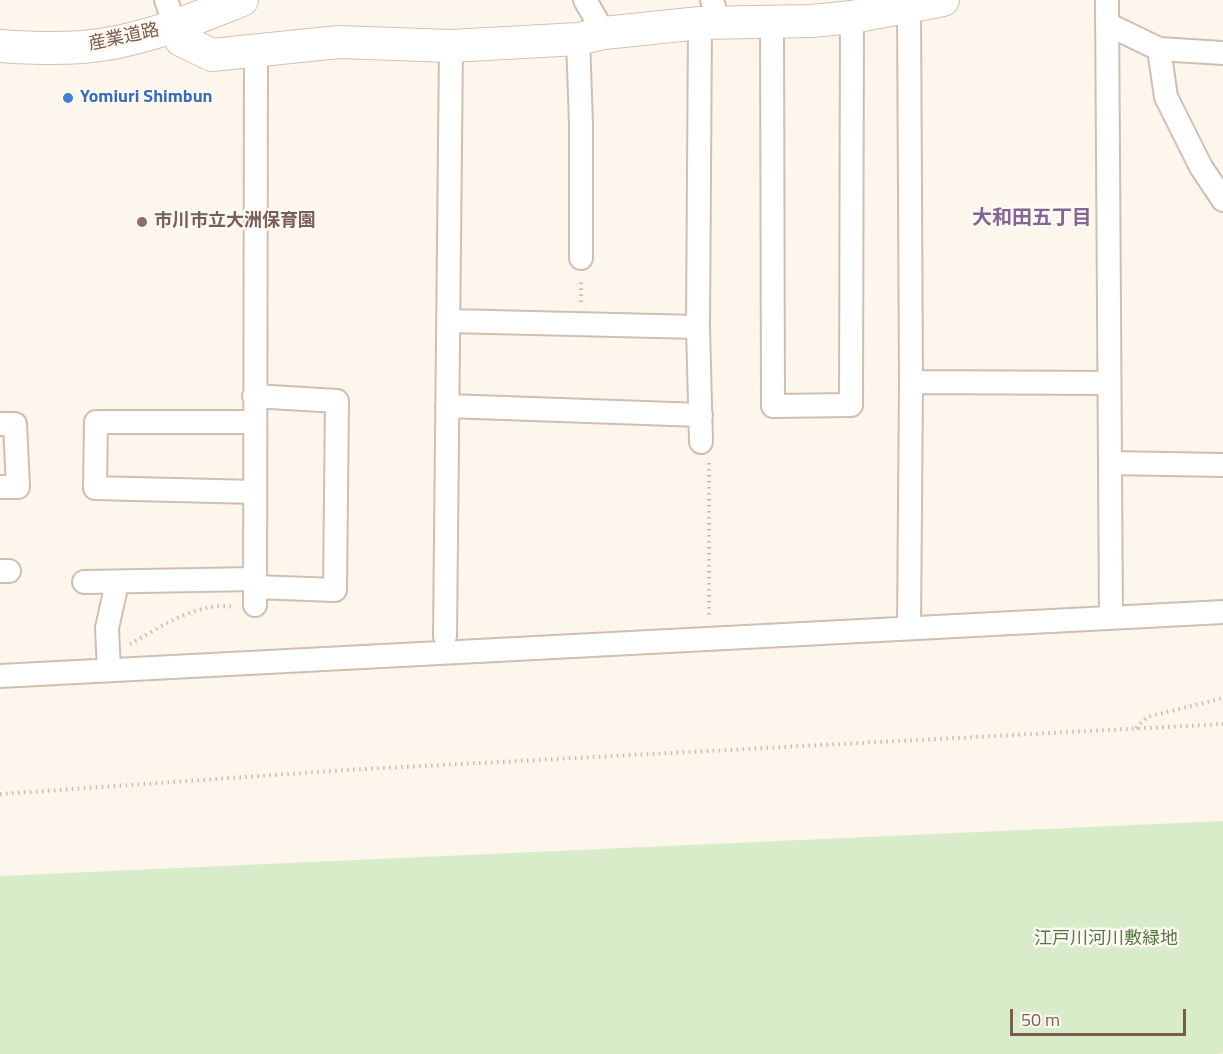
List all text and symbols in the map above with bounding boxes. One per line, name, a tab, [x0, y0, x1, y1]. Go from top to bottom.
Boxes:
street label: 産業道路	[87, 20, 161, 56]
place label: Yomiuri Shimbun	[80, 87, 213, 109]
marker: Yomiuri Shimbun	[61, 91, 75, 105]
district label: 大和田五丁目	[972, 207, 1092, 231]
place label: 市川市立大洲保育園	[154, 211, 316, 233]
marker: 市川市立大洲保育園	[135, 215, 149, 229]
park label: 江戸川河川敷緑地	[1034, 929, 1178, 951]
scale bar	[1013, 997, 1188, 1035]
text: 50 m	[1021, 1006, 1060, 1033]

